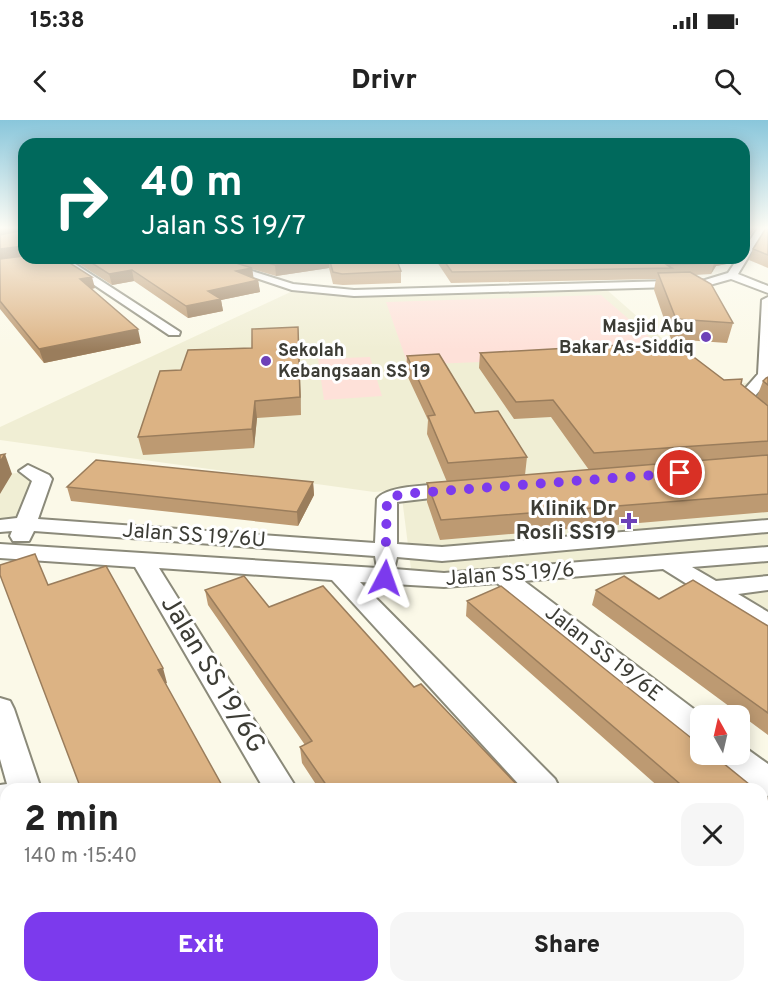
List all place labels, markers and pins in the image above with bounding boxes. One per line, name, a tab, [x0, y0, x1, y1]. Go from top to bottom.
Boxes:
place label: Masjid Abu Bakar As-Siddiq	[559, 316, 694, 360]
marker: Masjid Abu Bakar As-Siddiq	[699, 330, 713, 344]
place label: Sekolah Kebangsaan SS 19	[278, 340, 431, 384]
marker: Sekolah Kebangsaan SS 19	[259, 354, 273, 368]
pin	[654, 447, 705, 498]
place label: Klinik Dr Rosli SS19	[516, 496, 616, 547]
marker: Klinik Dr Rosli SS19	[620, 512, 638, 530]

